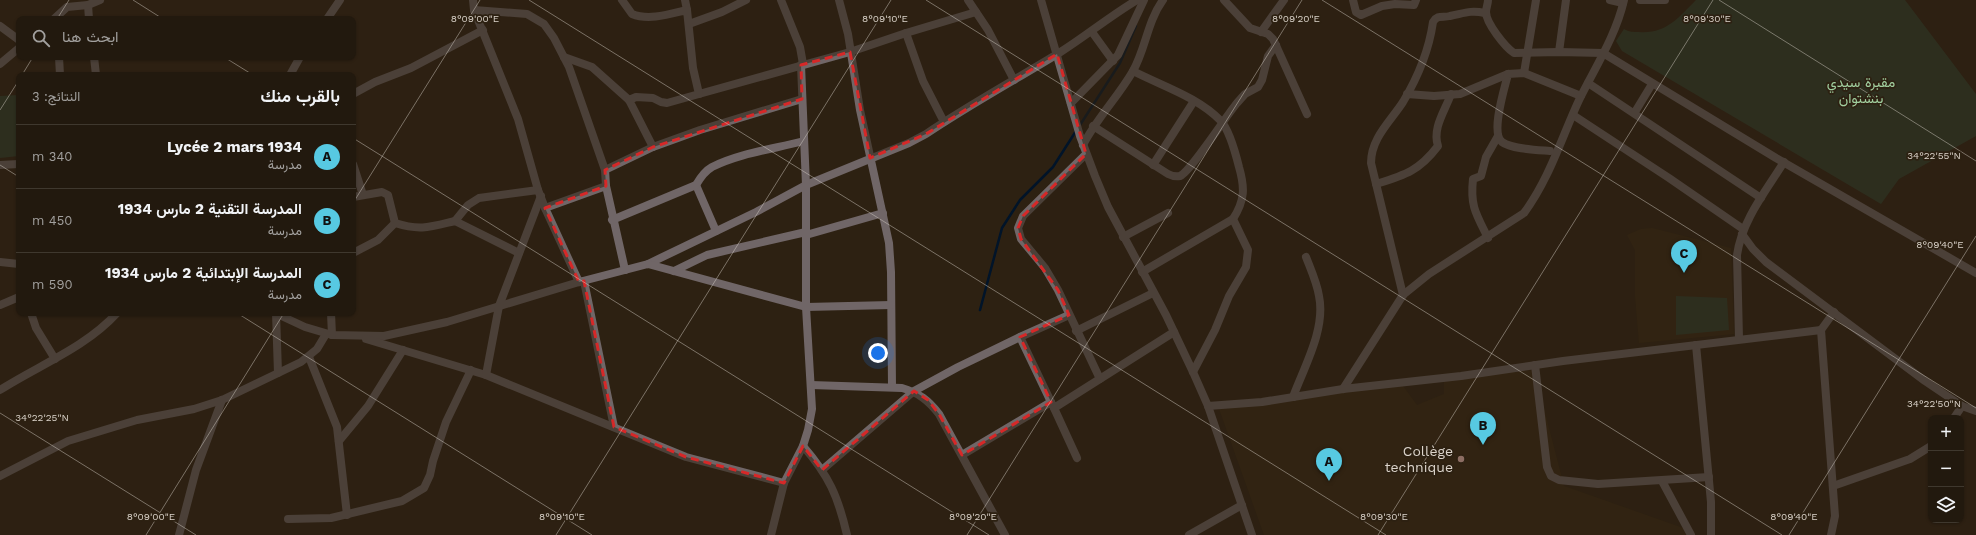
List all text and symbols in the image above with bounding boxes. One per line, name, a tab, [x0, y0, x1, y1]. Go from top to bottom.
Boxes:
text: 8°09'00"E	[451, 13, 499, 24]
text: 8°09'10"E	[862, 13, 908, 24]
text: 8°09'20"E	[1272, 13, 1320, 24]
text: 8°09'30"E	[1683, 13, 1731, 24]
search box	[16, 16, 356, 60]
icon: search	[30, 27, 52, 49]
text: ابحث هنا	[62, 28, 119, 46]
park label: مقبرة سيدي بنشتوان	[1827, 74, 1895, 107]
text: بالقرب منك	[260, 86, 340, 106]
text: النتائج: 3	[32, 89, 80, 104]
text: Lycée 2 mars 1934	[167, 138, 302, 156]
text: 340 m	[32, 149, 72, 164]
text: A	[323, 149, 331, 164]
text: 34°22'55"N	[1907, 150, 1961, 161]
text: مدرسة	[268, 157, 302, 172]
text: المدرسة التقنية 2 مارس 1934	[118, 200, 302, 218]
text: 450 m	[32, 213, 72, 228]
text: B	[323, 213, 331, 228]
text: مدرسة	[268, 223, 302, 238]
text: 8°09'40"E	[1916, 239, 1964, 250]
pin: C	[1671, 240, 1697, 273]
text: المدرسة الإبتدائية 2 مارس 1934	[105, 264, 302, 282]
text: 590 m	[32, 277, 73, 292]
text: C	[323, 277, 331, 292]
text: مدرسة	[268, 287, 302, 302]
your location	[868, 343, 888, 363]
text: 34°22'50"N	[1907, 398, 1961, 409]
text: 34°22'25"N	[15, 412, 69, 423]
pin: B	[1470, 412, 1496, 445]
map controls	[1928, 415, 1964, 523]
button: +	[1928, 415, 1964, 451]
place label: Collège technique	[1385, 443, 1453, 475]
pin: A	[1316, 448, 1342, 481]
button: −	[1928, 451, 1964, 487]
marker: Collège technique	[1456, 454, 1466, 464]
button: layers	[1928, 487, 1964, 523]
text: 8°09'00"E	[127, 511, 175, 522]
text: 8°09'10"E	[539, 511, 585, 522]
text: 8°09'20"E	[949, 511, 997, 522]
text: 8°09'30"E	[1360, 511, 1408, 522]
text: 8°09'40"E	[1770, 511, 1818, 522]

